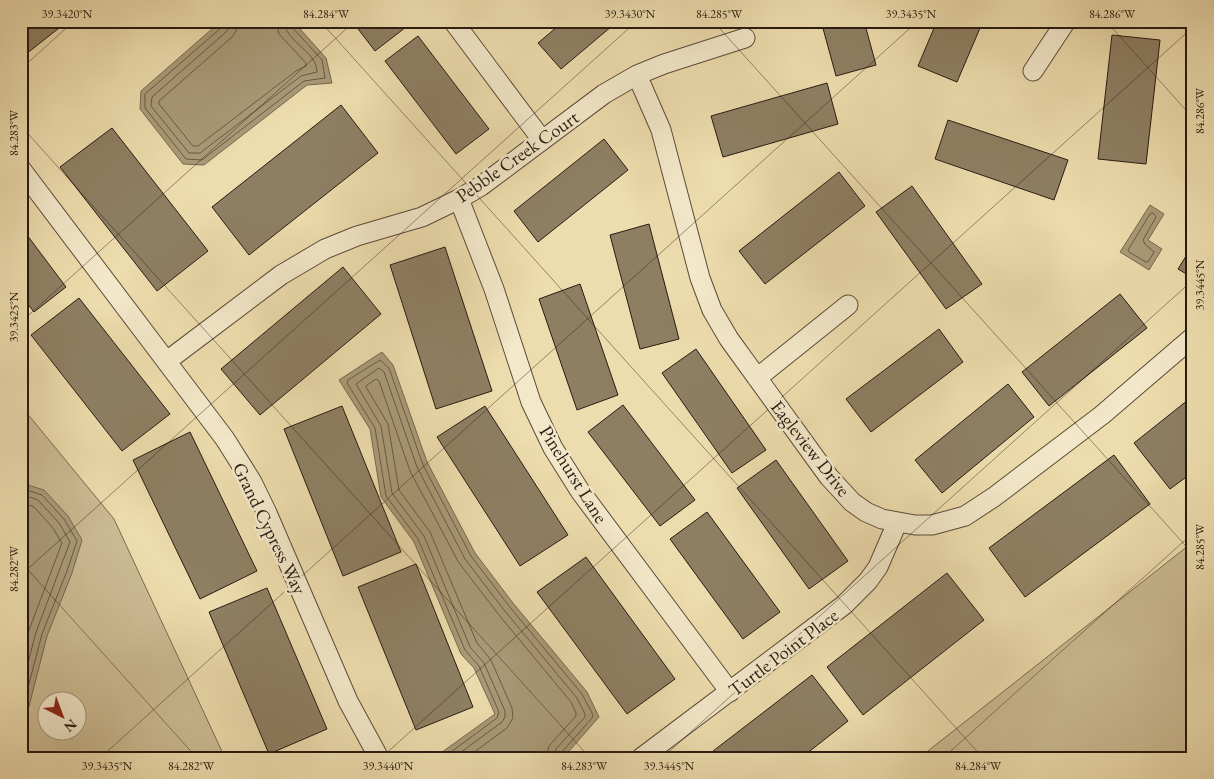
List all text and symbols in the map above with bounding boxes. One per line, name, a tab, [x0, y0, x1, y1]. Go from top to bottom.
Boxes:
text: 39.3420°N	[42, 6, 93, 22]
text: 84.284°W	[303, 6, 350, 22]
text: 39.3430°N	[605, 6, 656, 22]
text: 84.285°W	[696, 6, 743, 22]
text: 39.3435°N	[886, 6, 937, 22]
text: 84.286°W	[1089, 6, 1136, 22]
text: 84.286°W	[1192, 87, 1208, 134]
street label: Pebble Creek Court	[451, 105, 584, 208]
text: 84.283°W	[6, 109, 22, 156]
text: 39.3445°N	[1192, 259, 1208, 310]
text: 39.3425°N	[6, 291, 22, 342]
street label: Eagleview Drive	[765, 395, 856, 502]
street label: Pinehurst Lane	[534, 421, 614, 528]
street label: Grand Cypress Way	[227, 458, 313, 599]
text: 84.285°W	[1192, 523, 1208, 570]
text: 84.282°W	[6, 545, 22, 592]
street label: Turtle Point Place	[723, 603, 843, 702]
north arrow	[38, 692, 88, 742]
text: N	[60, 715, 81, 737]
text: 39.3435°N	[82, 758, 133, 774]
text: 84.282°W	[168, 758, 215, 774]
text: 39.3440°N	[363, 758, 414, 774]
text: 84.283°W	[561, 758, 608, 774]
text: 39.3445°N	[644, 758, 695, 774]
text: 84.284°W	[955, 758, 1002, 774]

